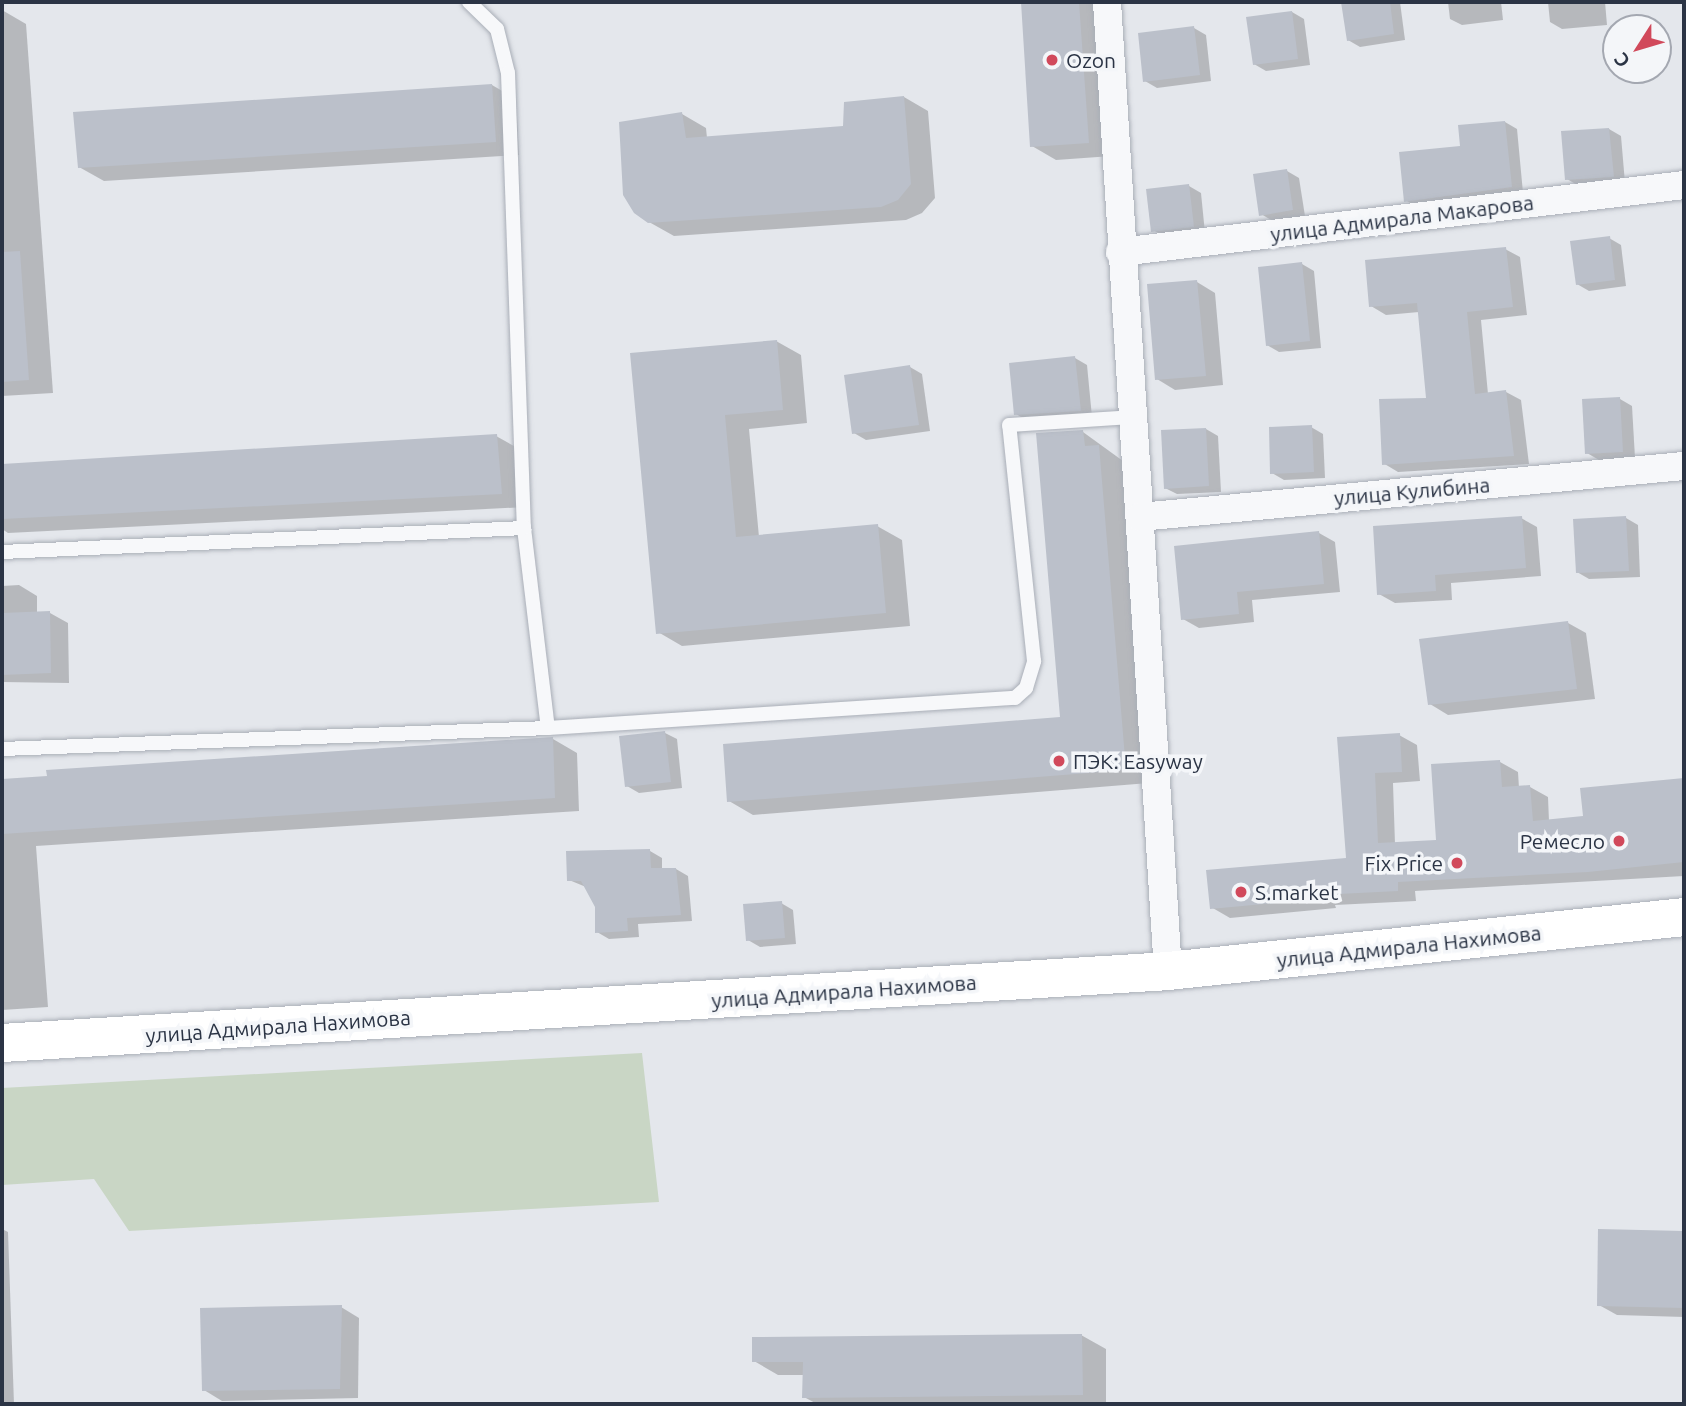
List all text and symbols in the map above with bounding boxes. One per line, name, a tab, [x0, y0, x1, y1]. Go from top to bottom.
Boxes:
north arrow	[1602, 14, 1672, 84]
place label: Ozon	[1066, 47, 1116, 73]
text: С	[1609, 49, 1634, 72]
marker: Ozon	[1044, 52, 1060, 68]
street label: улица Адмирала Макарова	[1269, 189, 1535, 247]
street label: улица Кулибина	[1333, 472, 1491, 510]
place label: ПЭК: Easyway	[1073, 748, 1203, 774]
marker: ПЭК: Easyway	[1051, 753, 1067, 769]
place label: Ремесло	[1520, 828, 1605, 854]
marker: Ремесло	[1611, 833, 1627, 849]
place label: Fix Price	[1365, 850, 1443, 876]
marker: Fix Price	[1449, 855, 1465, 871]
place label: S.market	[1255, 879, 1338, 905]
marker: S.market	[1233, 884, 1249, 900]
street label: улица Адмирала Нахимова	[1275, 920, 1543, 972]
street label: улица Адмирала Нахимова	[711, 969, 977, 1013]
street label: улица Адмирала Нахимова	[145, 1004, 411, 1048]

